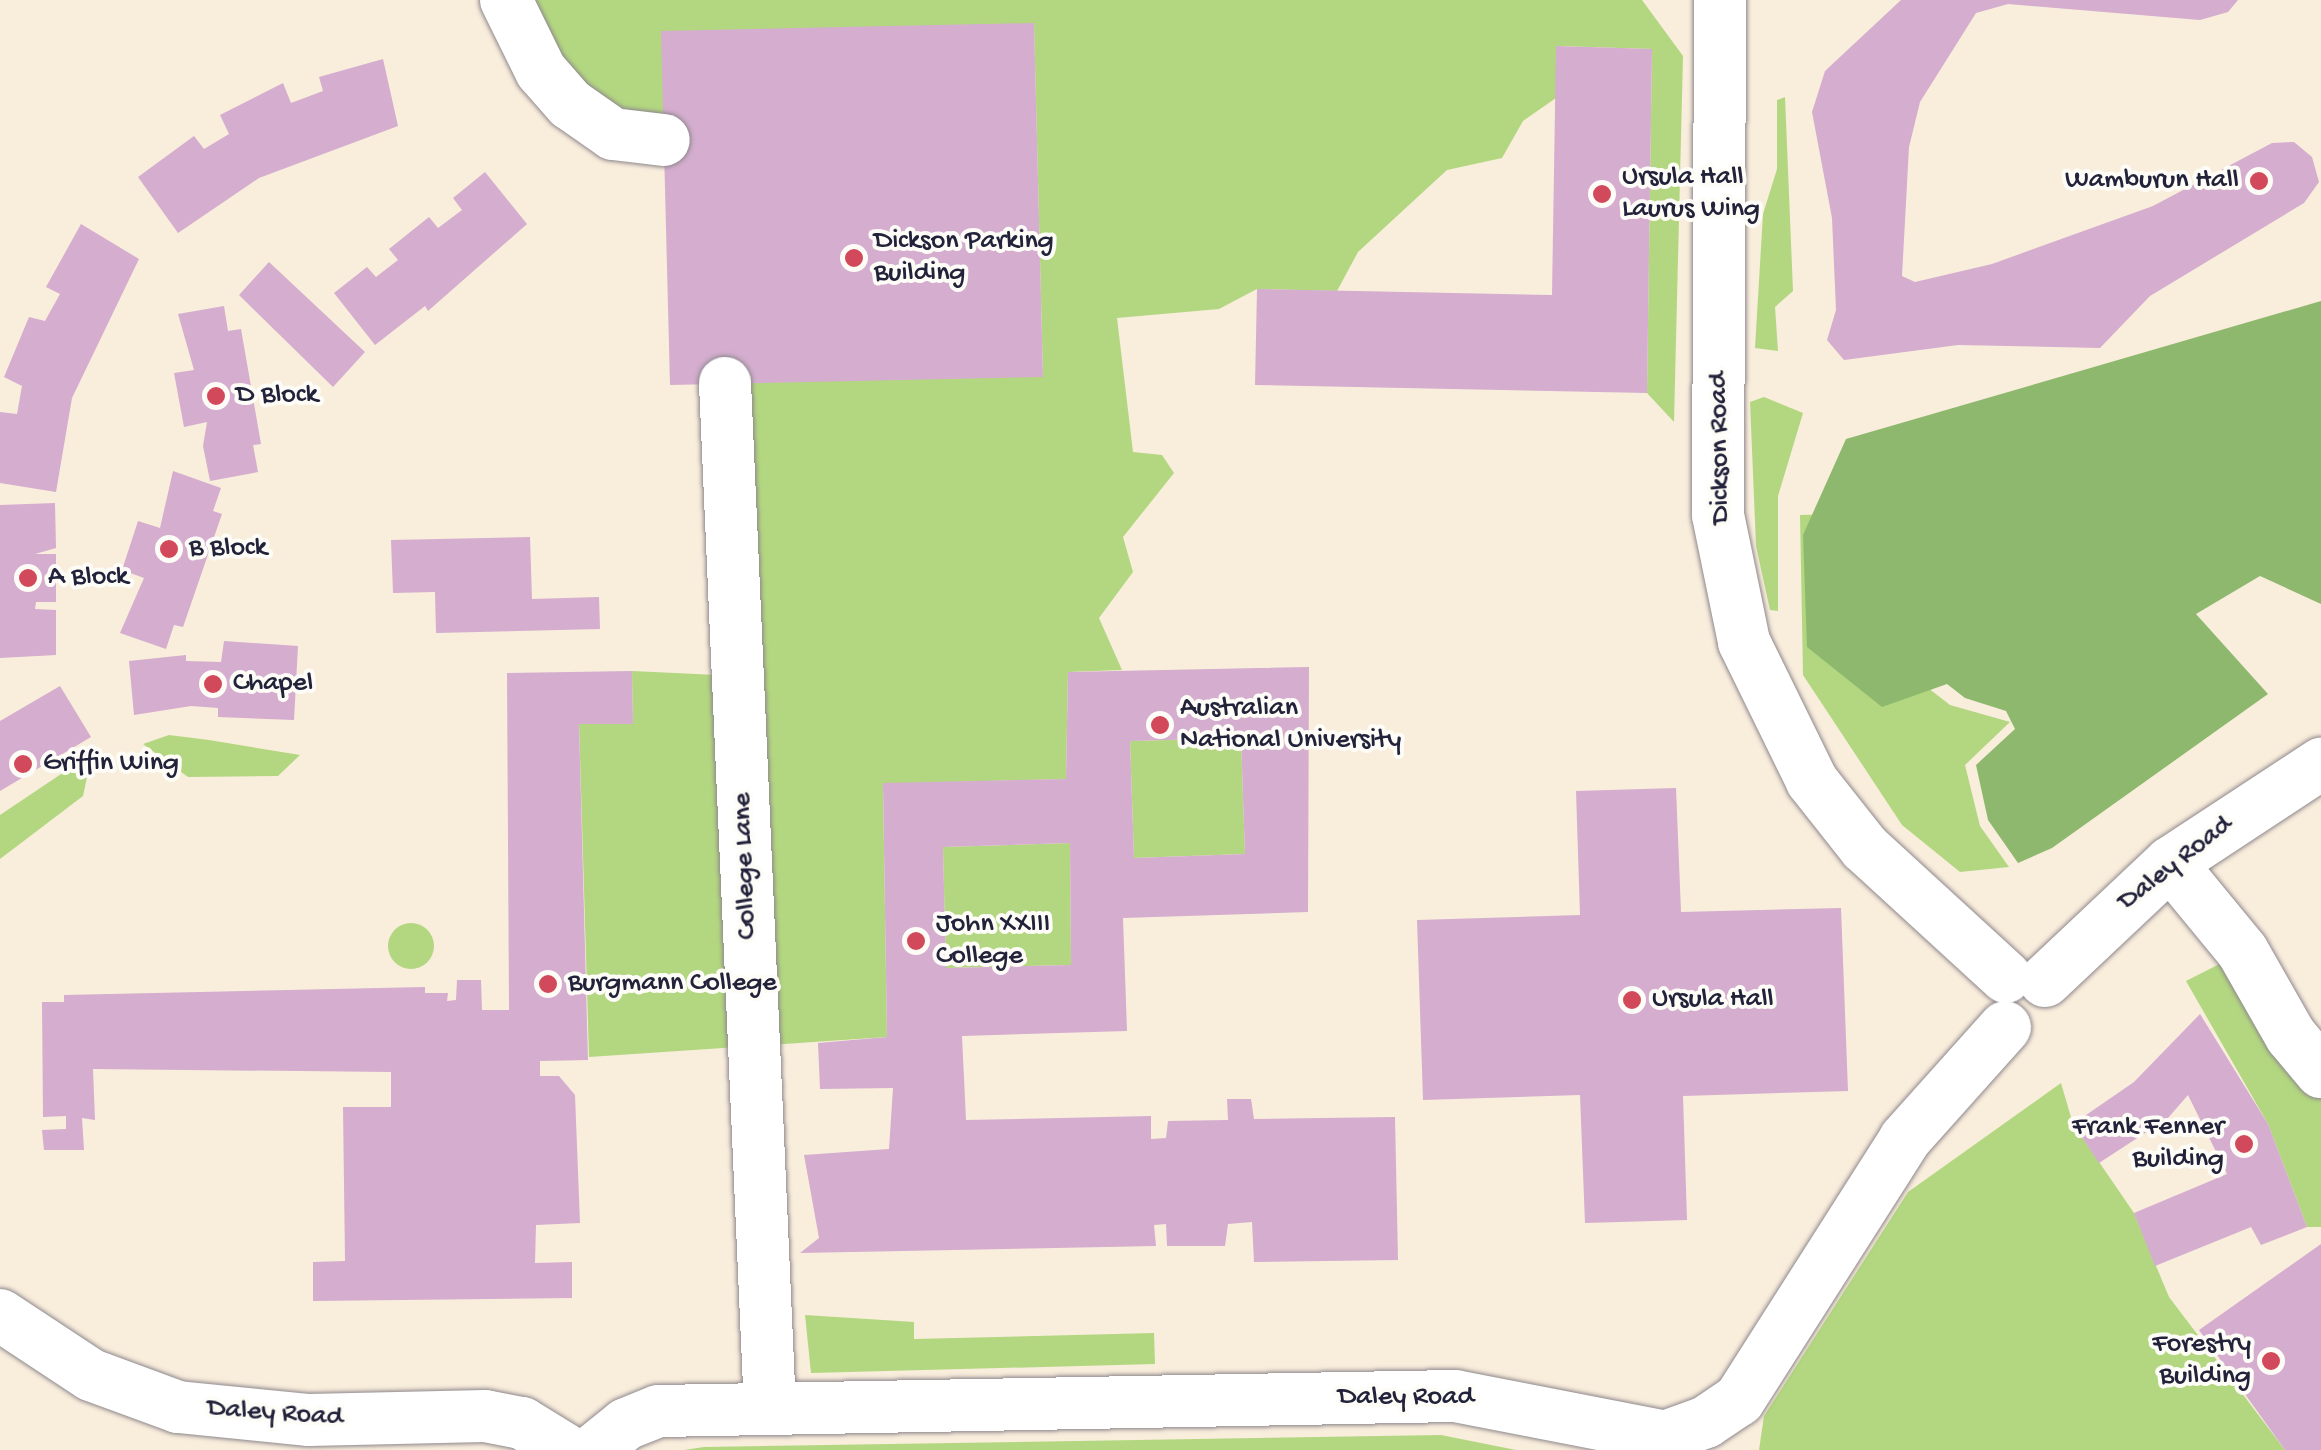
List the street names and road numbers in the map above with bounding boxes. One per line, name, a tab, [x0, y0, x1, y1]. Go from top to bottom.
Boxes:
street label: Dickson Road	[1703, 372, 1739, 524]
street label: College Lane	[727, 792, 765, 940]
street label: Daley Road	[2112, 809, 2240, 919]
street label: Daley Road	[1338, 1381, 1474, 1415]
street label: Daley Road	[206, 1392, 344, 1436]

